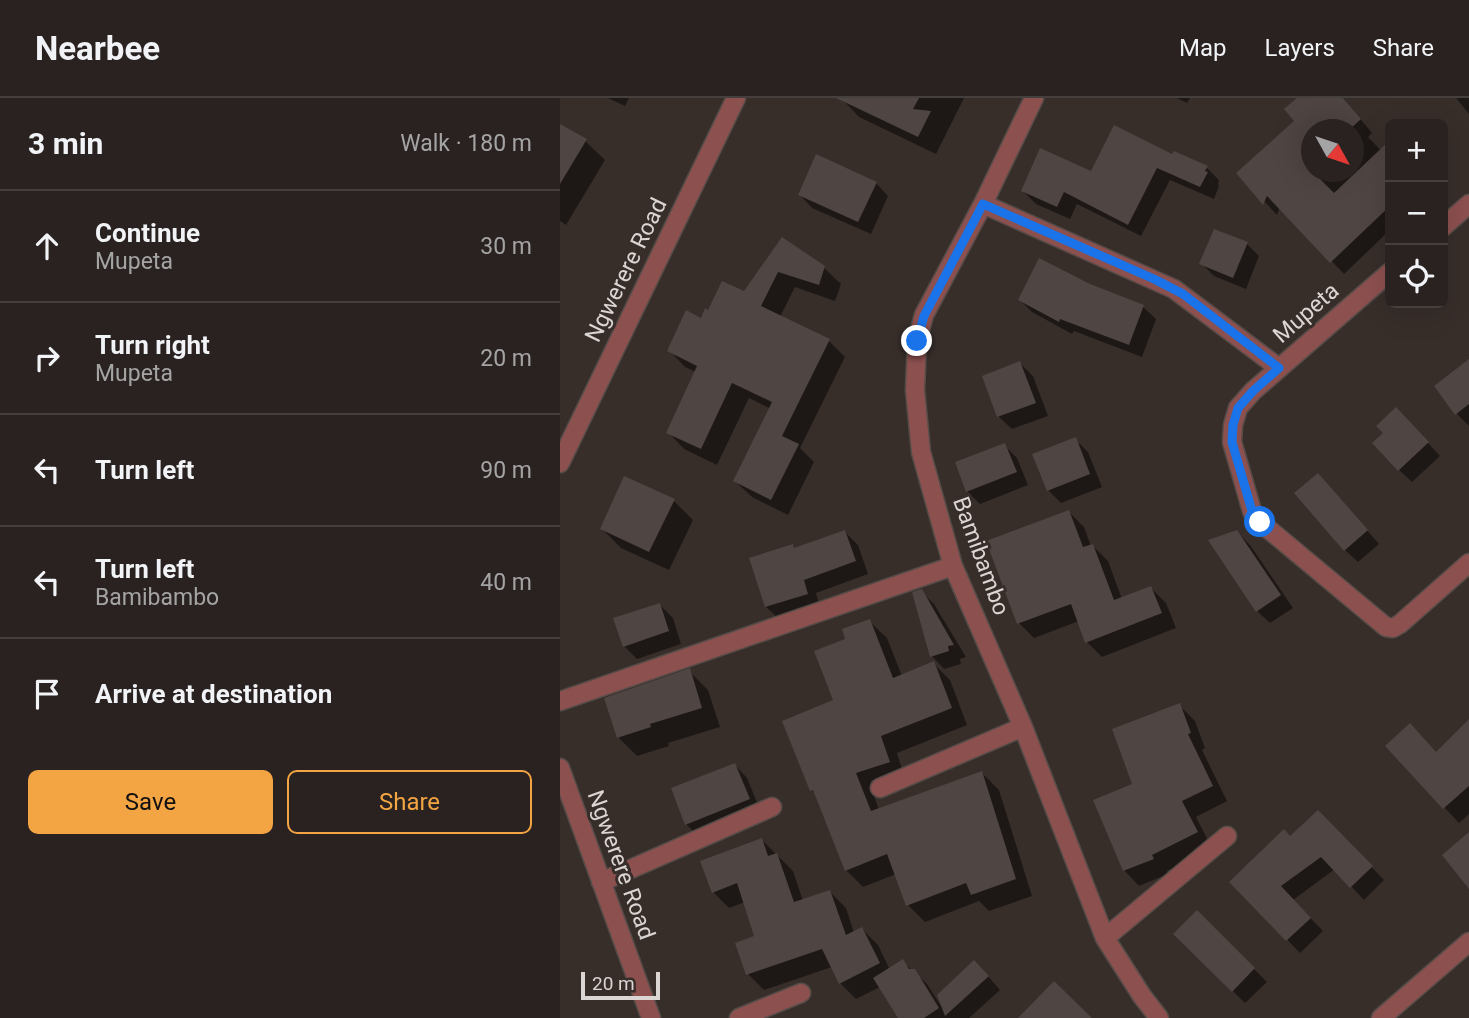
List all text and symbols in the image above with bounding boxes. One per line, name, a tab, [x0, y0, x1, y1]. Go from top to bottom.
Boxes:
text: Nearbee	[35, 29, 160, 68]
text: Map	[1179, 34, 1227, 62]
text: Layers	[1265, 34, 1335, 62]
text: Share	[1373, 34, 1434, 62]
north arrow	[1301, 119, 1364, 182]
map controls	[1385, 119, 1448, 308]
button: +	[1385, 119, 1448, 182]
text: 3 min	[28, 126, 103, 161]
text: Walk · 180 m	[400, 130, 532, 157]
button: −	[1385, 182, 1448, 245]
street label: Ngwerere Road	[579, 194, 673, 346]
text: Continue	[95, 218, 200, 248]
icon: ahead	[28, 227, 66, 265]
text: 30 m	[480, 233, 532, 260]
button: locate	[1385, 245, 1448, 308]
text: Mupeta	[95, 248, 173, 275]
street label: Mupeta	[1268, 277, 1344, 349]
route end	[901, 325, 932, 356]
text: Turn right	[95, 330, 210, 360]
icon: right	[28, 339, 66, 377]
text: 20 m	[480, 345, 532, 372]
text: Mupeta	[95, 360, 173, 387]
icon: left	[28, 451, 66, 489]
text: Turn left	[95, 455, 194, 485]
text: 90 m	[480, 457, 532, 484]
street label: Bamibambo	[947, 493, 1015, 619]
route start	[1244, 506, 1275, 537]
text: Turn left	[95, 554, 194, 584]
icon: left	[28, 563, 66, 601]
text: 40 m	[480, 569, 532, 596]
text: Bamibambo	[95, 584, 219, 611]
icon: arrive	[28, 675, 66, 713]
text: Arrive at destination	[95, 679, 332, 709]
button: Save	[28, 770, 273, 834]
button: Share	[287, 770, 532, 834]
street label: Ngwerere Road	[581, 787, 661, 943]
scale bar	[581, 969, 660, 1001]
text: 20 m	[592, 972, 635, 995]

